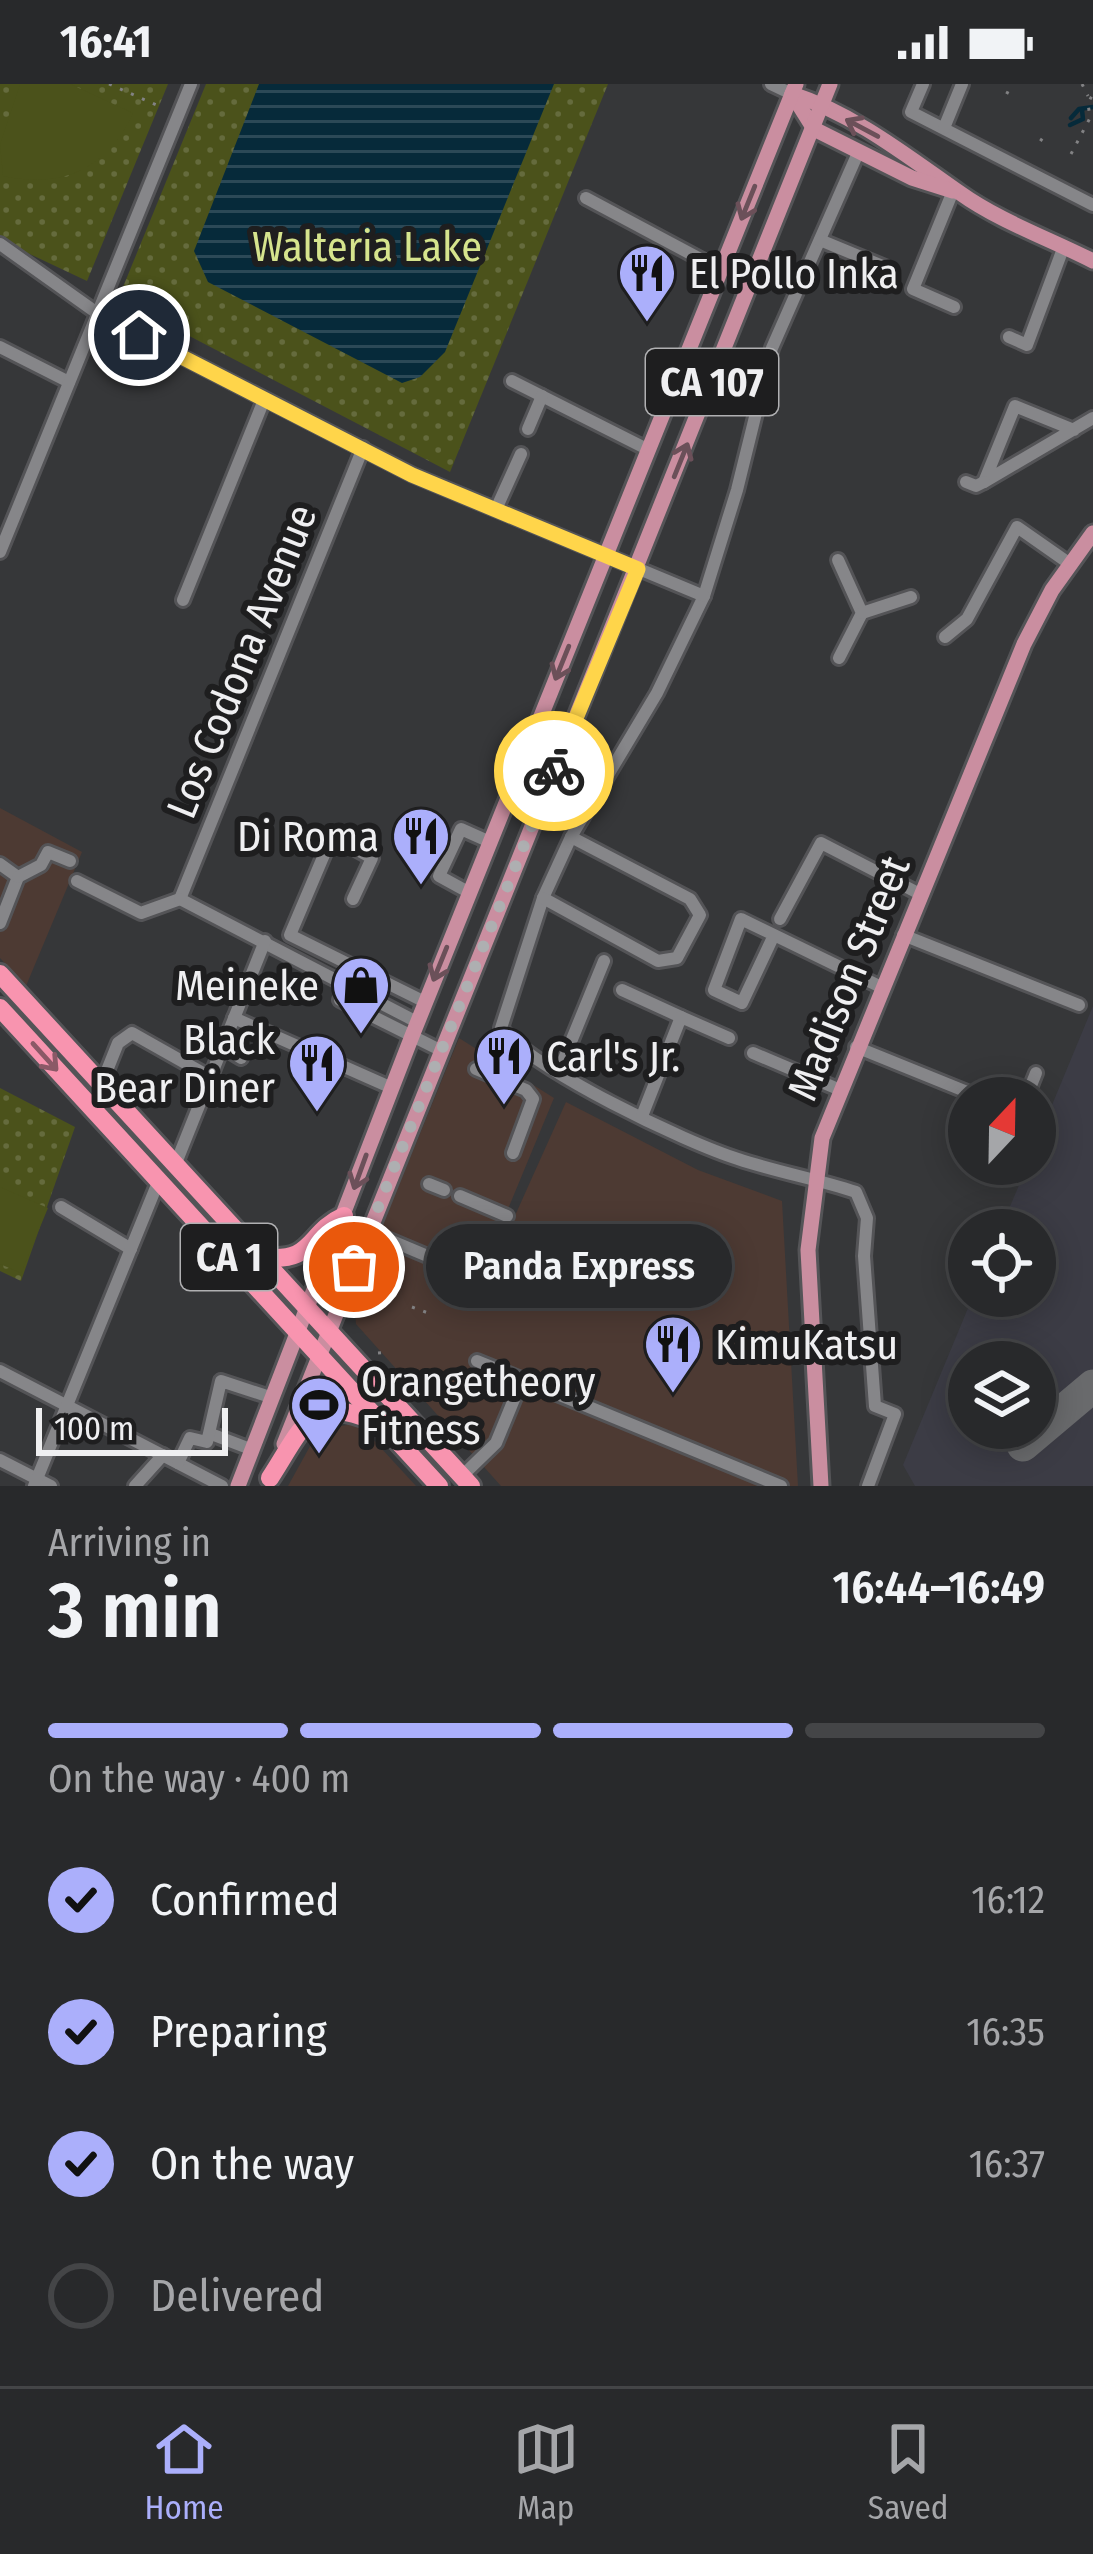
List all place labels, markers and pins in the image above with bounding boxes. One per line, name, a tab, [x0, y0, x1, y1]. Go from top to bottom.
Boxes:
restaurant icon: El Pollo Inka	[616, 242, 678, 324]
place label: El Pollo Inka	[689, 249, 899, 299]
pin	[88, 284, 190, 386]
restaurant icon: Di Roma	[390, 805, 452, 887]
place label: Di Roma	[237, 812, 379, 862]
shop icon: Meineke	[330, 954, 392, 1036]
place label: Meineke	[175, 961, 319, 1011]
place label: Black Bear Diner	[94, 1015, 275, 1113]
restaurant icon: Carl's Jr.	[473, 1025, 535, 1107]
restaurant icon: Black Bear Diner	[286, 1032, 348, 1114]
place label: Carl's Jr.	[546, 1032, 680, 1082]
pin	[303, 1216, 405, 1318]
callout: Panda Express	[426, 1225, 732, 1309]
restaurant icon: KimuKatsu	[642, 1313, 704, 1395]
place label: KimuKatsu	[715, 1320, 898, 1370]
place label: Orangetheory Fitness	[361, 1357, 596, 1455]
sports icon: Orangetheory Fitness	[288, 1374, 350, 1456]

